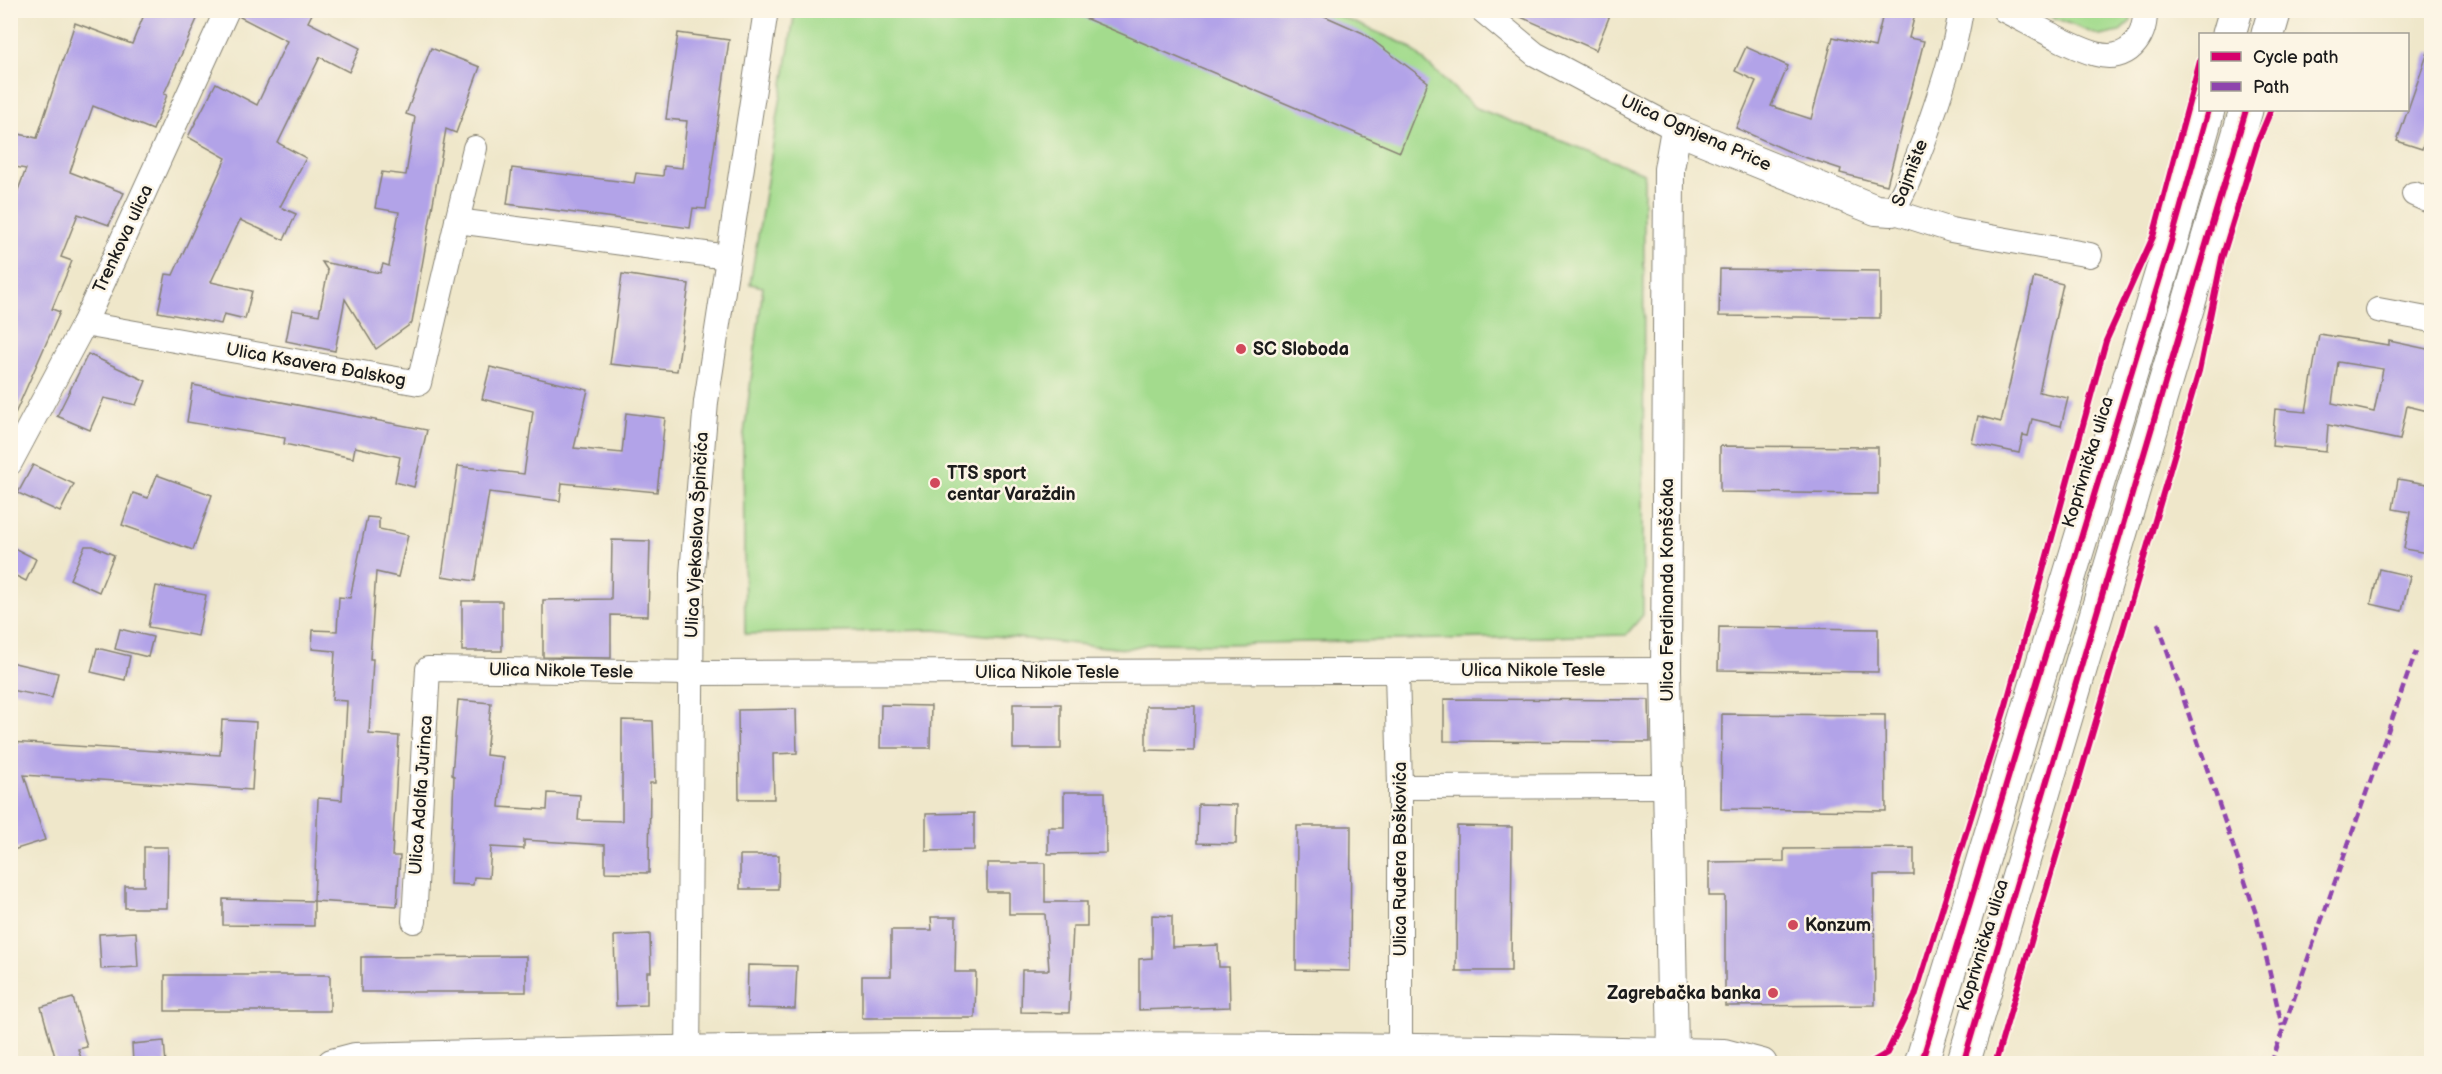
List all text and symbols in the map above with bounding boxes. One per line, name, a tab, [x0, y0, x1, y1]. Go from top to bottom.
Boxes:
legend	[2199, 33, 2409, 111]
text: Cycle path	[2253, 47, 2339, 68]
text: Path	[2253, 77, 2289, 98]
street label: Ulica Ognjena Price	[1618, 90, 1775, 176]
street label: Sajmište	[1888, 136, 1932, 209]
street label: Trenkova ulica	[89, 182, 157, 296]
street label: Ulica Ksavera Đalskog	[224, 339, 408, 391]
place label: SC Sloboda	[1253, 339, 1349, 360]
marker: SC Sloboda	[1234, 342, 1248, 356]
street label: Koprivnička ulica	[2058, 394, 2118, 530]
street label: Ulica Vjekoslava Špinčića	[680, 431, 713, 639]
place label: TTS sport centar Varaždin	[947, 463, 1075, 505]
marker: TTS sport centar Varaždin	[928, 476, 942, 490]
street label: Ulica Ferdinanda Konščaka	[1657, 478, 1678, 702]
street label: Ulica Nikole Tesle	[489, 659, 634, 683]
street label: Ulica Nikole Tesle	[1461, 660, 1606, 681]
street label: Ulica Nikole Tesle	[975, 662, 1120, 683]
street label: Ulica Adolfa Jurinca	[405, 714, 437, 876]
street label: Ulica Ruđera Boškovića	[1390, 762, 1411, 956]
street label: Koprivnička ulica	[1953, 877, 2013, 1013]
place label: Konzum	[1805, 915, 1871, 936]
marker: Konzum	[1786, 918, 1800, 932]
place label: Zagrebačka banka	[1607, 983, 1761, 1004]
marker: Zagrebačka banka	[1766, 986, 1780, 1000]

